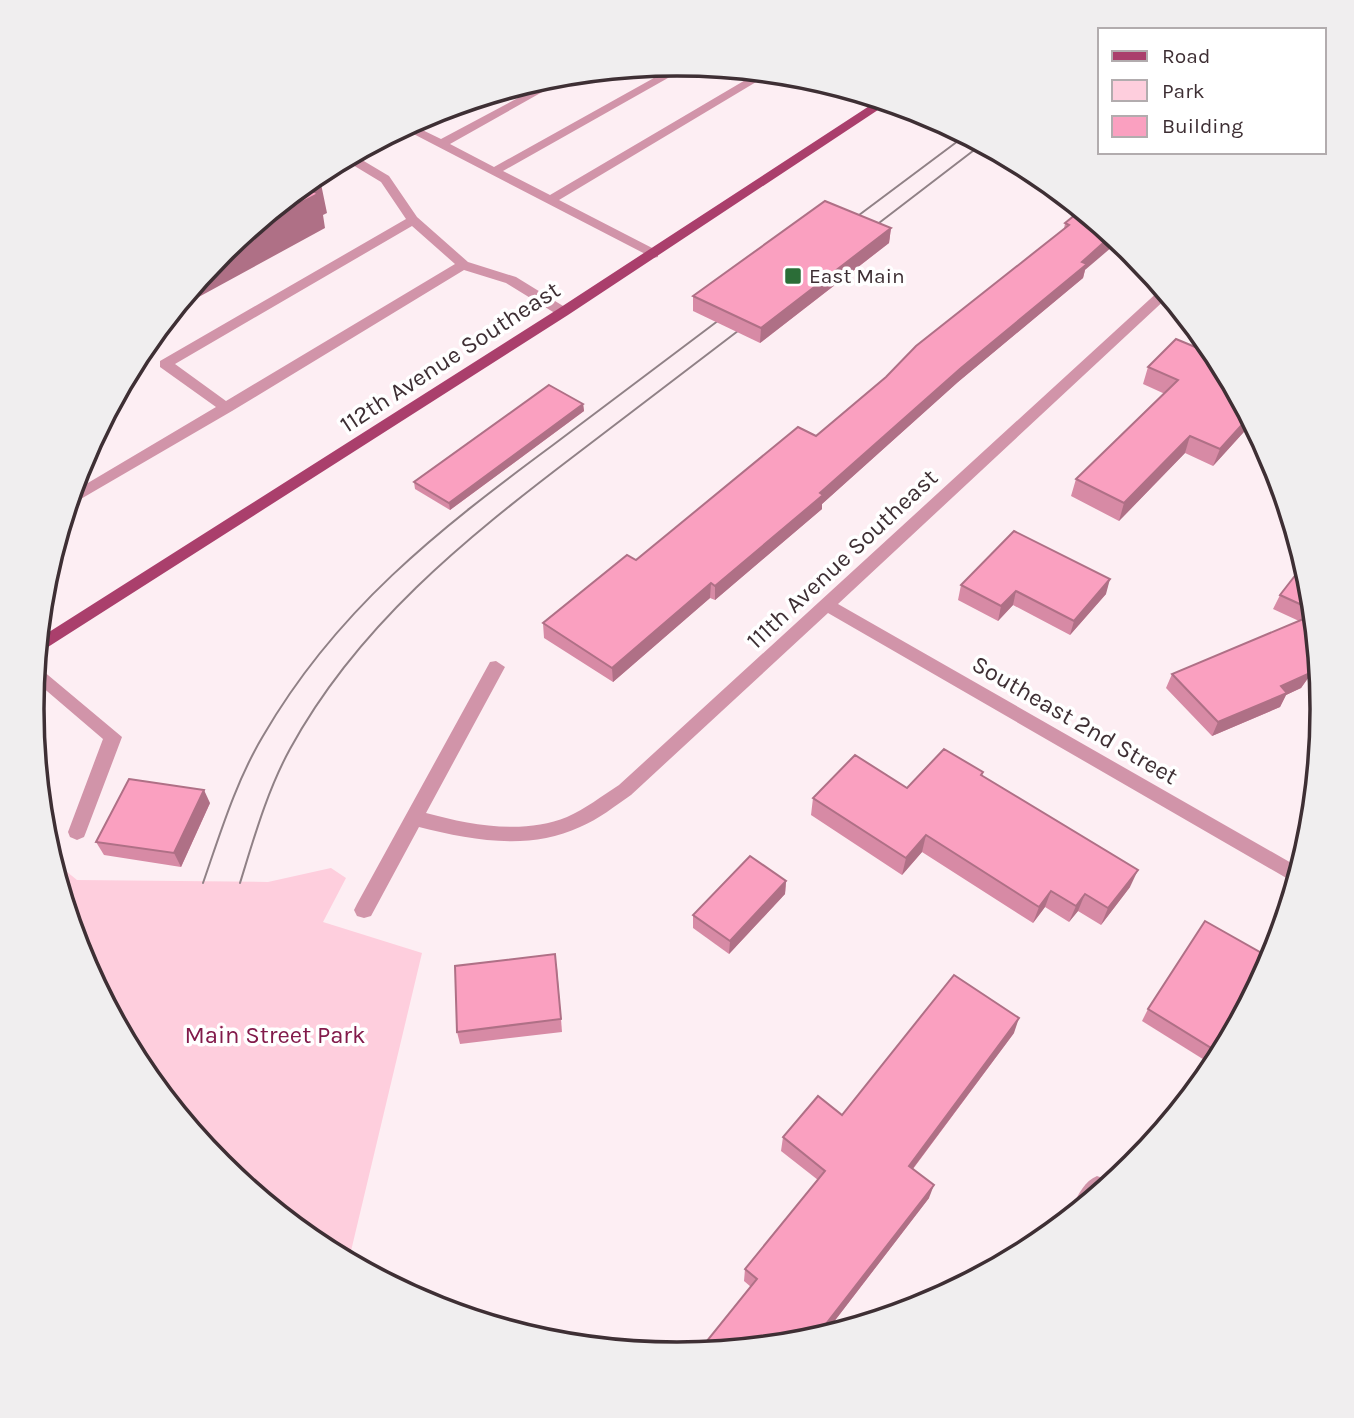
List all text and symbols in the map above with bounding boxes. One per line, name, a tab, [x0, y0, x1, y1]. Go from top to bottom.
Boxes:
legend	[1098, 28, 1326, 154]
text: Road	[1162, 44, 1210, 68]
text: Park	[1162, 79, 1205, 103]
text: Building	[1162, 114, 1243, 138]
place label: East Main	[809, 264, 905, 288]
marker: East Main	[783, 266, 803, 286]
street label: 112th Avenue Southeast	[335, 275, 565, 439]
street label: 111th Avenue Southeast	[741, 463, 943, 655]
street label: Southeast 2nd Street	[967, 650, 1183, 790]
park label: Main Street Park	[184, 1021, 366, 1049]

